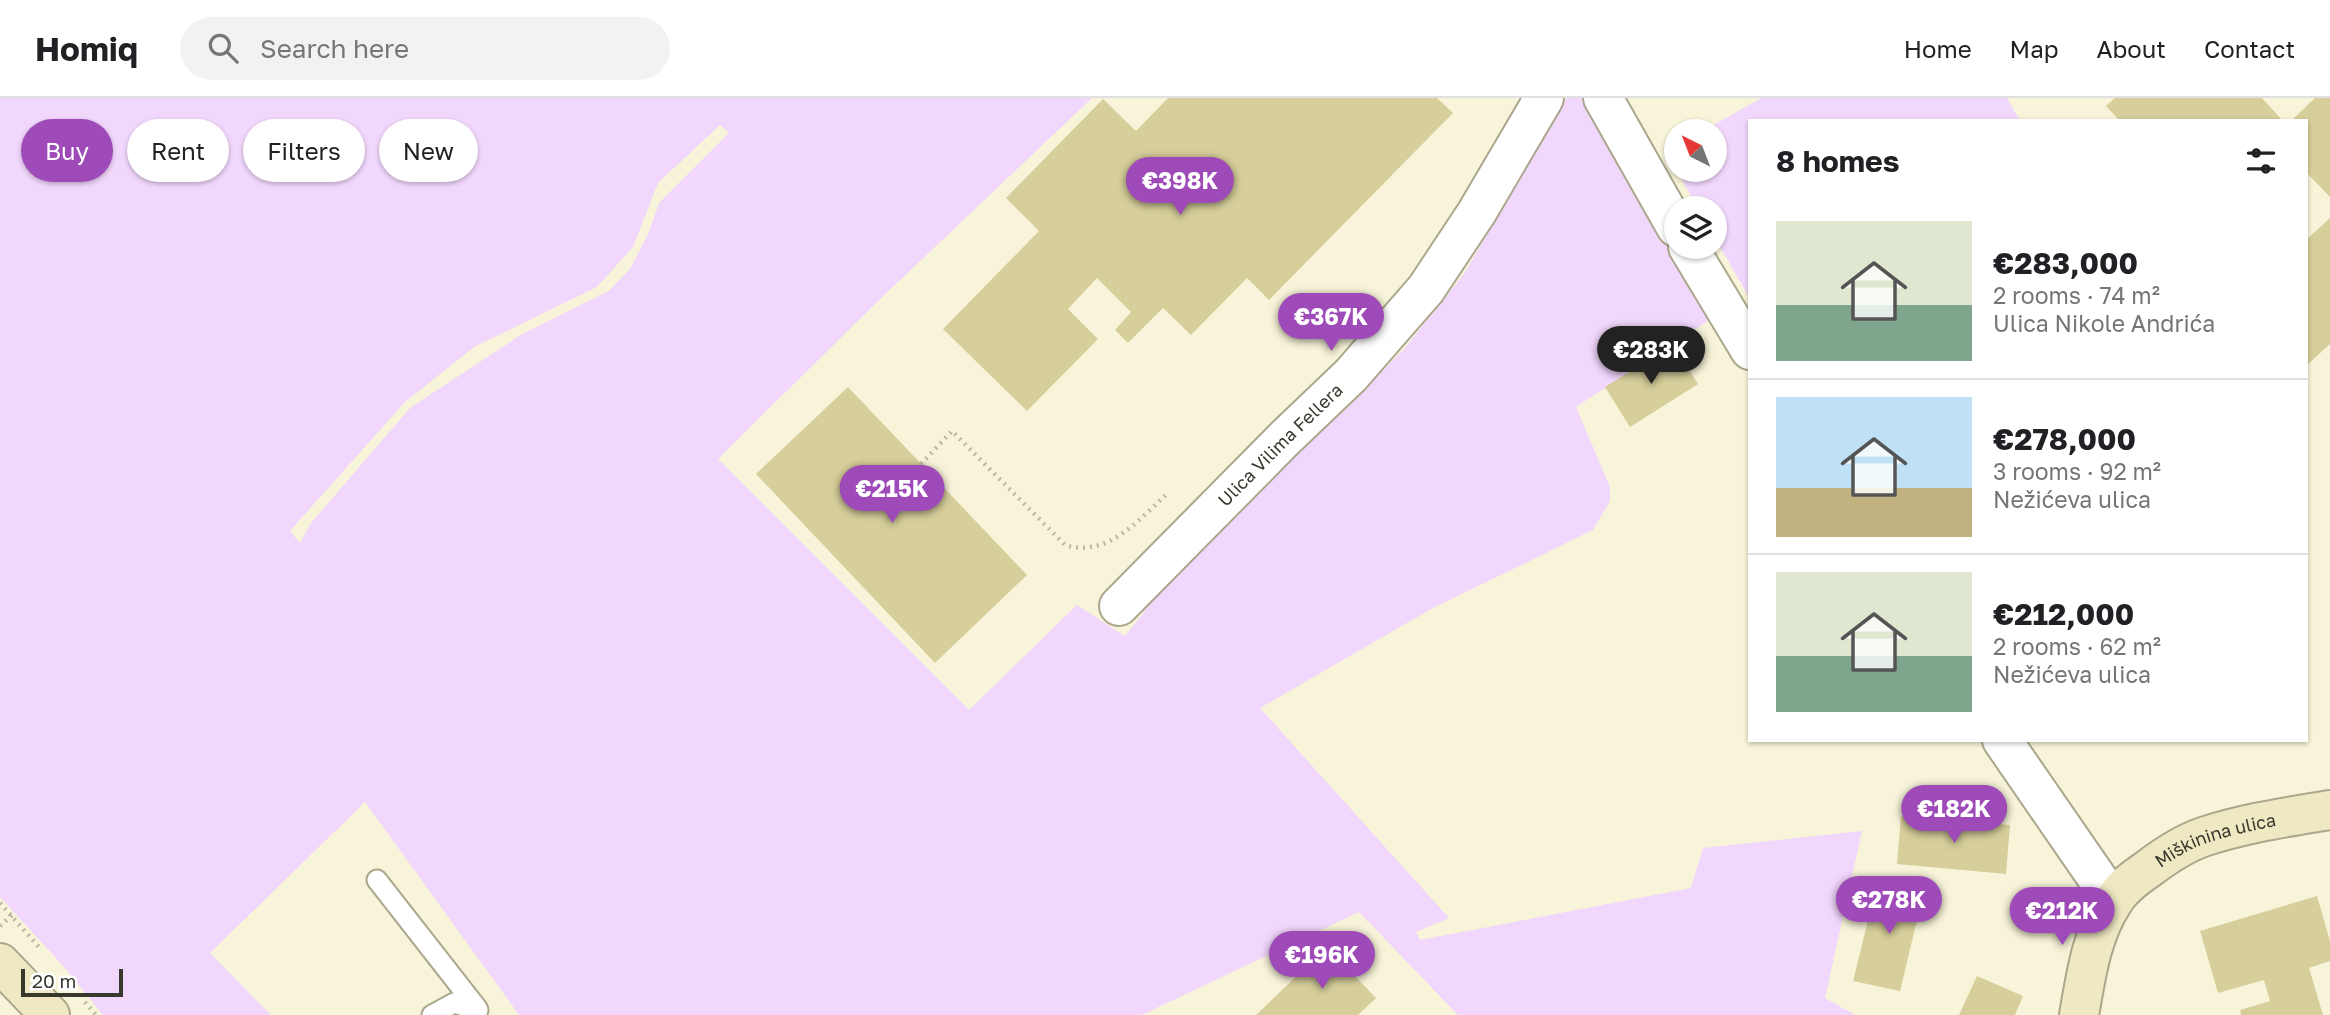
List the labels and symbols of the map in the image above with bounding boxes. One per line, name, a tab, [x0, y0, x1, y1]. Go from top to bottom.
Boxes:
north arrow	[1664, 119, 1727, 182]
pin: €398K	[1131, 158, 1229, 217]
pin: €367K	[1282, 294, 1380, 353]
pin: €283K	[1602, 327, 1700, 386]
street label: Ulica Vilima Fellera	[1213, 378, 1347, 511]
pin: €215K	[843, 466, 941, 525]
pin: €182K	[1905, 786, 2003, 845]
street label: Miškinina ulica	[2150, 808, 2278, 872]
pin: €278K	[1840, 876, 1938, 936]
pin: €212K	[2013, 888, 2111, 947]
pin: €196K	[1273, 932, 1371, 991]
scale bar	[21, 966, 122, 998]

